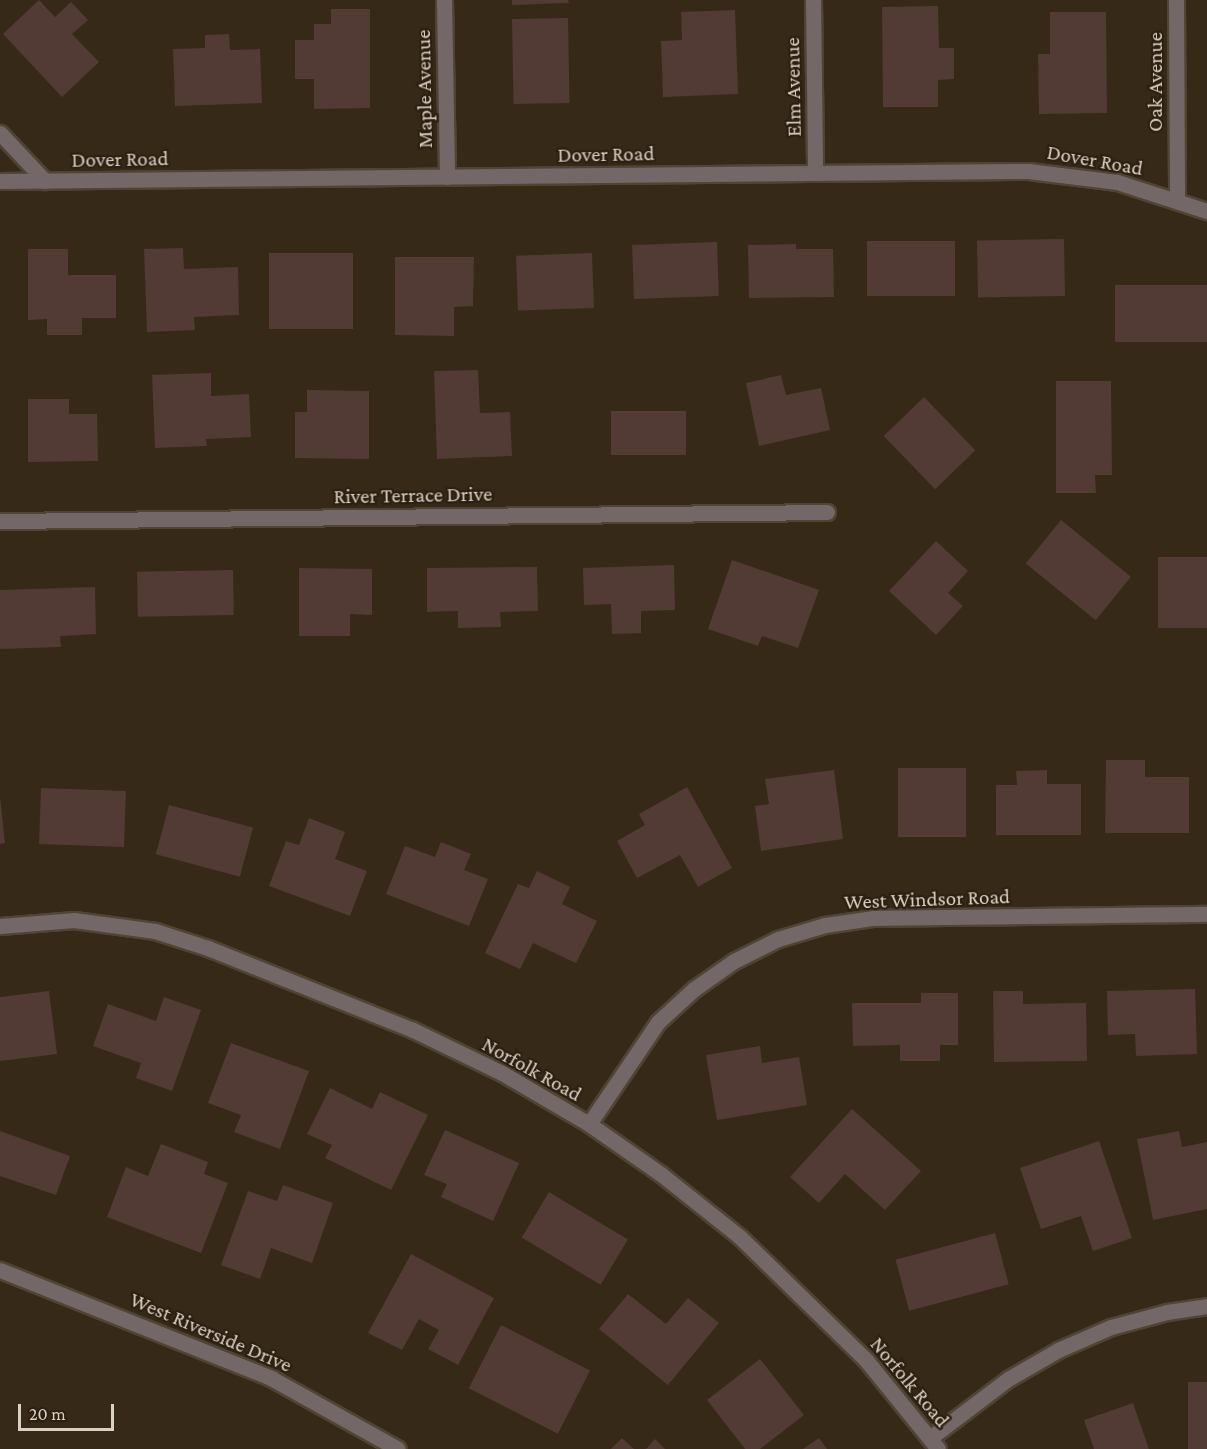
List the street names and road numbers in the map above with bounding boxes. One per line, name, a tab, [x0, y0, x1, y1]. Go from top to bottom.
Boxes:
street label: Maple Avenue	[410, 29, 438, 149]
street label: Oak Avenue	[1142, 32, 1168, 132]
street label: Elm Avenue	[780, 37, 806, 137]
street label: Dover Road	[1045, 139, 1145, 181]
street label: Dover Road	[557, 141, 655, 167]
street label: Dover Road	[71, 146, 169, 172]
street label: River Terrace Drive	[333, 481, 493, 509]
street label: West Windsor Road	[844, 884, 1010, 914]
street label: Norfolk Road	[478, 1031, 586, 1107]
street label: West Riverside Drive	[126, 1286, 296, 1378]
street label: Norfolk Road	[865, 1332, 955, 1432]

